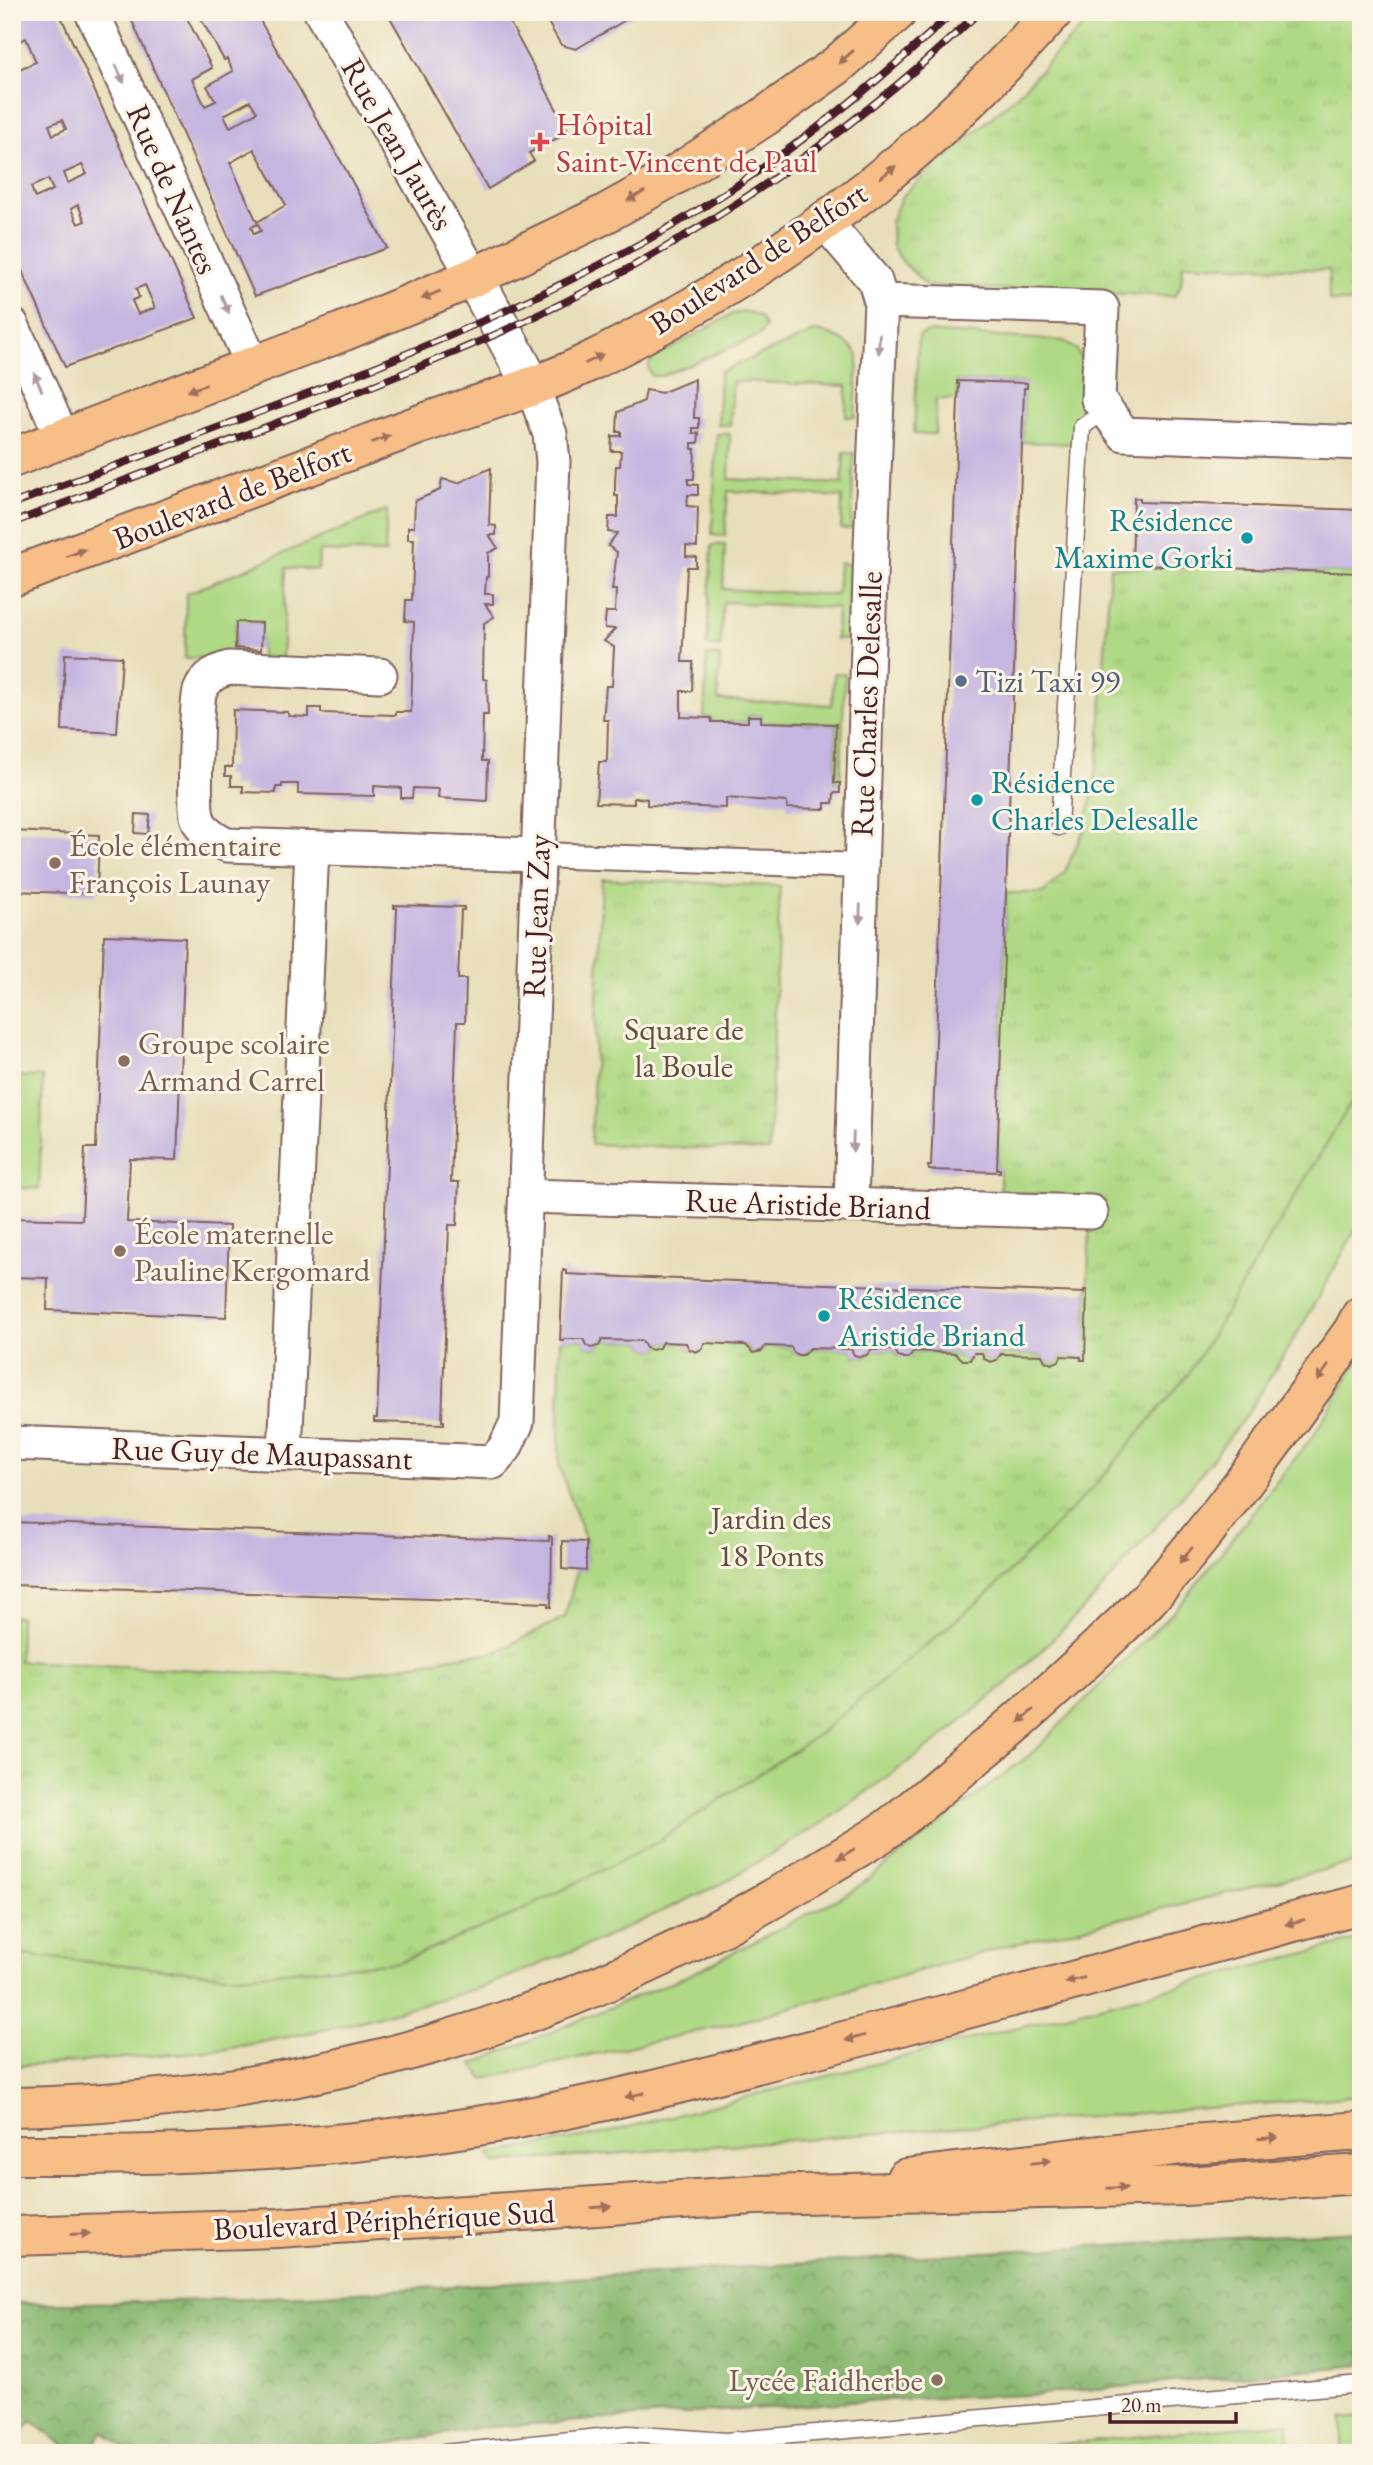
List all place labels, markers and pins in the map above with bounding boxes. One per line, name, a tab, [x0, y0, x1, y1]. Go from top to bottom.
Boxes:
place label: Hôpital Saint-Vincent de Paul	[556, 103, 818, 182]
marker: Hôpital Saint-Vincent de Paul	[530, 132, 550, 152]
place label: Résidence Maxime Gorki	[1054, 499, 1233, 578]
marker: Résidence Maxime Gorki	[1239, 530, 1255, 546]
place label: Tizi Taxi 99	[975, 660, 1120, 702]
marker: Tizi Taxi 99	[953, 673, 969, 689]
place label: Résidence Charles Delesalle	[991, 761, 1198, 840]
marker: Résidence Charles Delesalle	[969, 792, 985, 808]
place label: École élémentaire François Launay	[69, 824, 281, 903]
marker: École élémentaire François Launay	[47, 855, 63, 871]
place label: Groupe scolaire Armand Carrel	[137, 1022, 330, 1101]
marker: Groupe scolaire Armand Carrel	[116, 1053, 132, 1069]
place label: École maternelle Pauline Kergomard	[134, 1212, 371, 1291]
marker: École maternelle Pauline Kergomard	[112, 1243, 128, 1259]
place label: Résidence Aristide Briand	[837, 1277, 1026, 1356]
marker: Résidence Aristide Briand	[816, 1308, 832, 1324]
place label: Lycée Faidherbe	[728, 2359, 923, 2401]
marker: Lycée Faidherbe	[929, 2372, 945, 2388]

